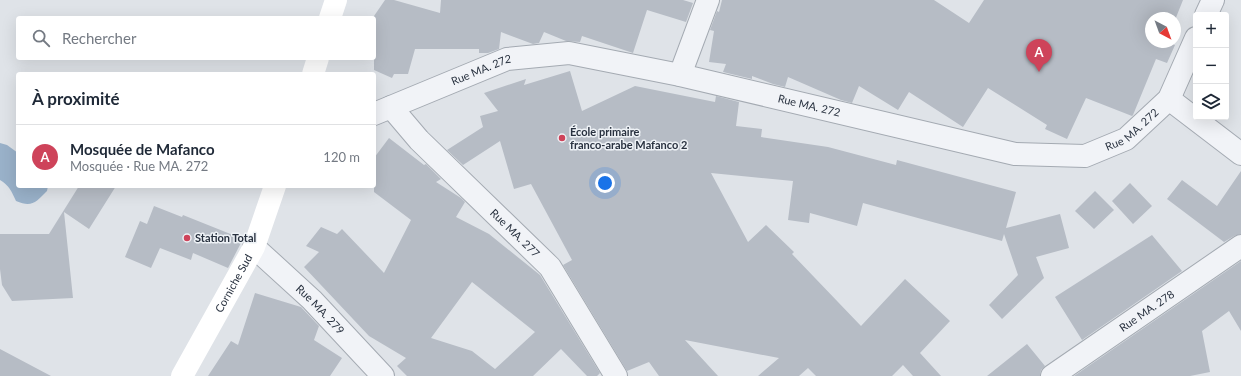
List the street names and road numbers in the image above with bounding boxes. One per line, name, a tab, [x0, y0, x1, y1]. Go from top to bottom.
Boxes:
street label: Rue MA. 272	[449, 52, 512, 87]
street label: Rue MA. 272	[777, 91, 842, 119]
street label: Rue MA. 272	[1103, 105, 1161, 153]
street label: Rue MA. 277	[488, 206, 543, 260]
street label: Corniche Sud	[212, 252, 255, 315]
street label: Rue MA. 279	[294, 282, 347, 336]
street label: Rue MA. 278	[1117, 287, 1176, 334]

